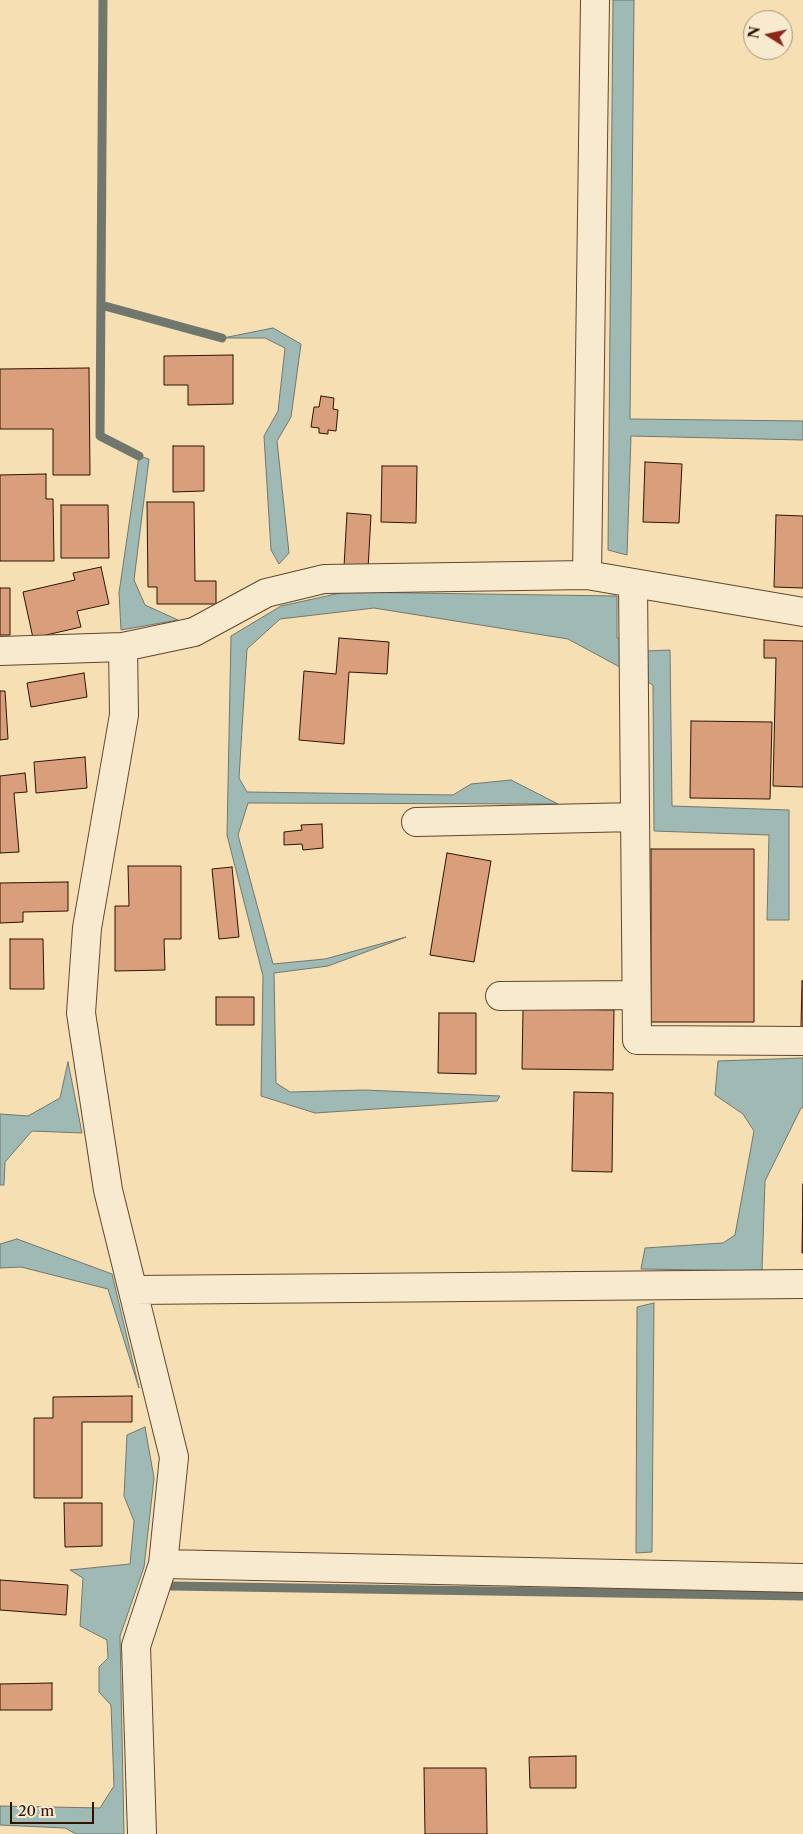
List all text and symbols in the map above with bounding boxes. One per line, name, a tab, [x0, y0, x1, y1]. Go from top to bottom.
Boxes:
north arrow	[743, 10, 793, 60]
text: N	[744, 25, 764, 40]
scale bar	[12, 1792, 96, 1824]
text: 20 m	[18, 1801, 54, 1820]

